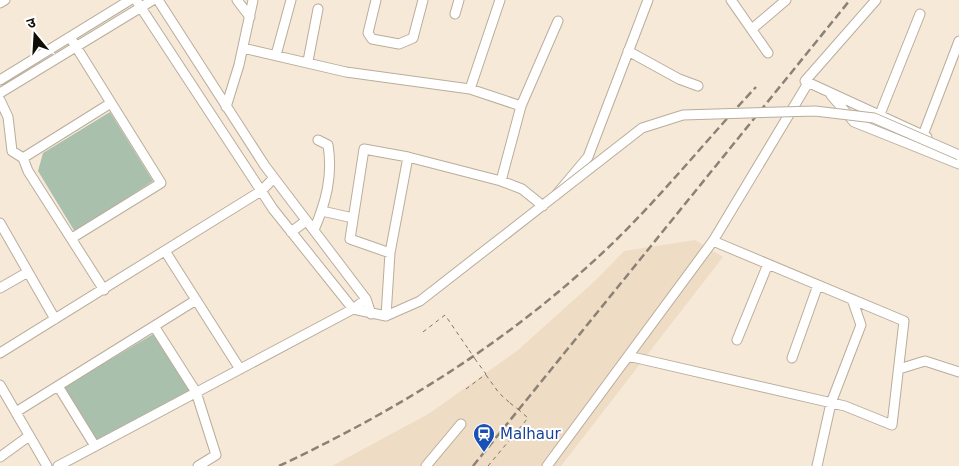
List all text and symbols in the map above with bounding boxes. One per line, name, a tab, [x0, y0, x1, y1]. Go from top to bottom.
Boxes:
north arrow	[10, 10, 60, 60]
text: उ	[25, 14, 38, 32]
station icon: Malhaur	[472, 422, 496, 453]
place label: Malhaur	[500, 425, 562, 443]

